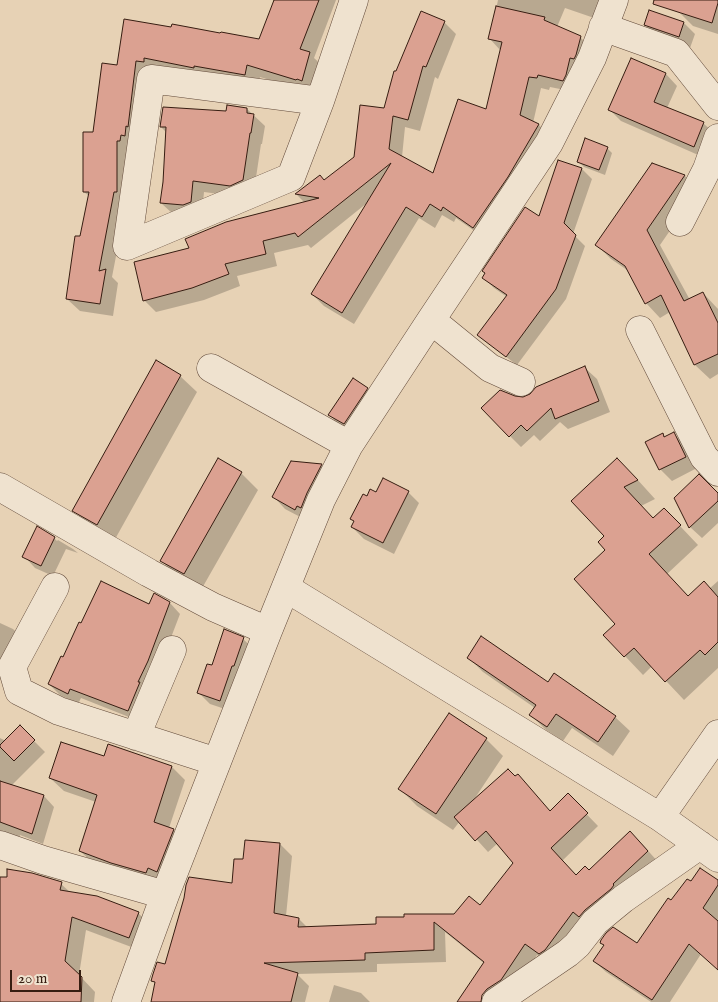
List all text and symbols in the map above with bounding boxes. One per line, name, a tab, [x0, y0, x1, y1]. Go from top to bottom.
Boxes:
scale bar	[12, 960, 84, 992]
text: 20 m	[18, 969, 47, 988]

